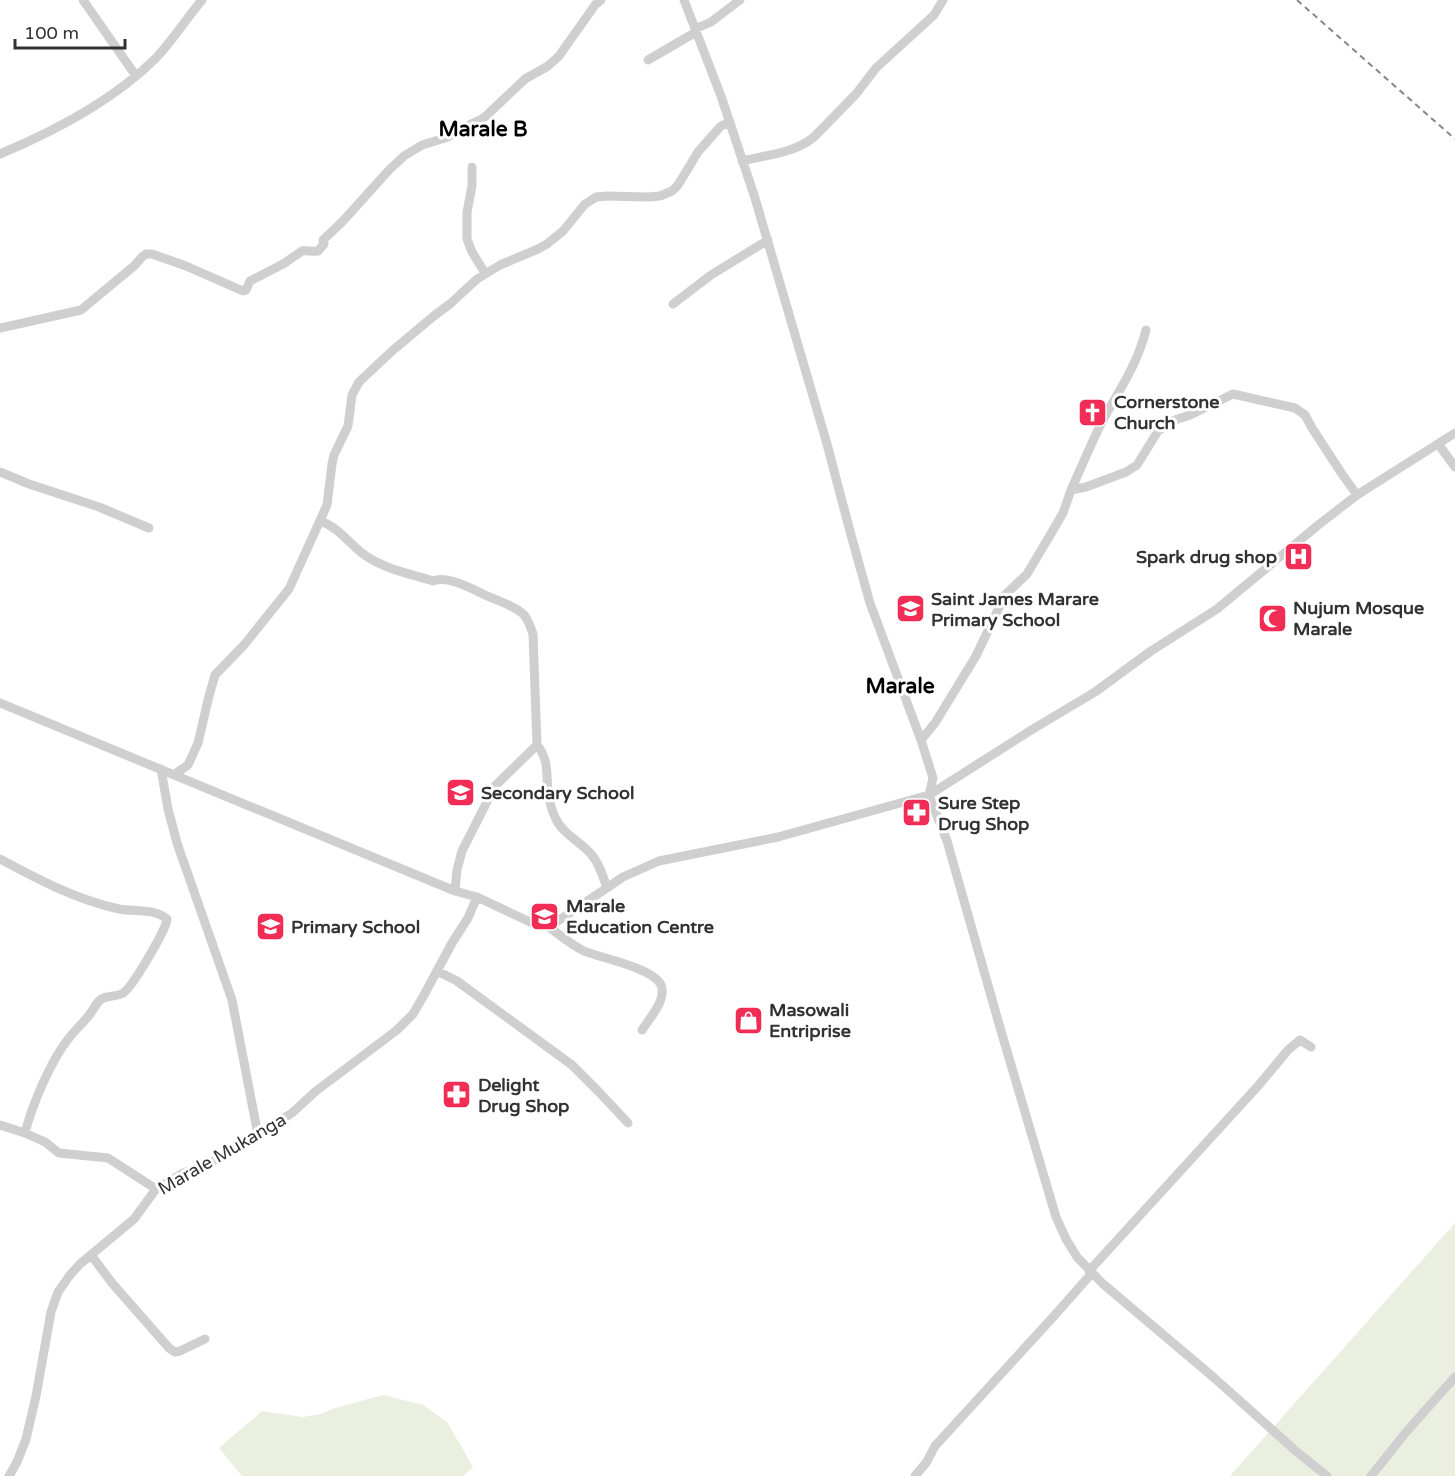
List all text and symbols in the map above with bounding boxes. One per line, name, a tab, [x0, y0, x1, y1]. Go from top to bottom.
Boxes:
scale bar	[15, 12, 124, 50]
text: 100 m	[24, 22, 79, 44]
district label: Marale B	[438, 117, 528, 142]
place label: Cornerstone Church	[1114, 391, 1220, 434]
church icon: Cornerstone Church	[1077, 396, 1109, 428]
hospital icon: Spark drug shop	[1282, 541, 1314, 573]
place label: Spark drug shop	[1136, 546, 1277, 568]
place label: Saint James Marare Primary School	[931, 588, 1099, 631]
school or university icon: Saint James Marare Primary School	[894, 593, 926, 625]
place label: Nujum Mosque Marale	[1293, 597, 1424, 640]
mosque icon: Nujum Mosque Marale	[1256, 602, 1288, 634]
district label: Marale	[865, 674, 935, 699]
school or university icon: Secondary School	[444, 777, 476, 809]
place label: Secondary School	[481, 782, 634, 804]
place label: Sure Step Drug Shop	[938, 792, 1029, 835]
pharmacy icon: Sure Step Drug Shop	[901, 797, 933, 829]
place label: Marale Education Centre	[566, 895, 714, 938]
school or university icon: Marale Education Centre	[529, 900, 561, 932]
school or university icon: Primary School	[254, 911, 286, 943]
place label: Primary School	[291, 916, 420, 938]
place label: Masowali Entriprise	[769, 999, 851, 1042]
shop icon: Masowali Entriprise	[732, 1004, 764, 1036]
place label: Delight Drug Shop	[478, 1074, 569, 1117]
pharmacy icon: Delight Drug Shop	[441, 1079, 473, 1111]
street label: Marale Mukanga	[154, 1108, 290, 1200]

